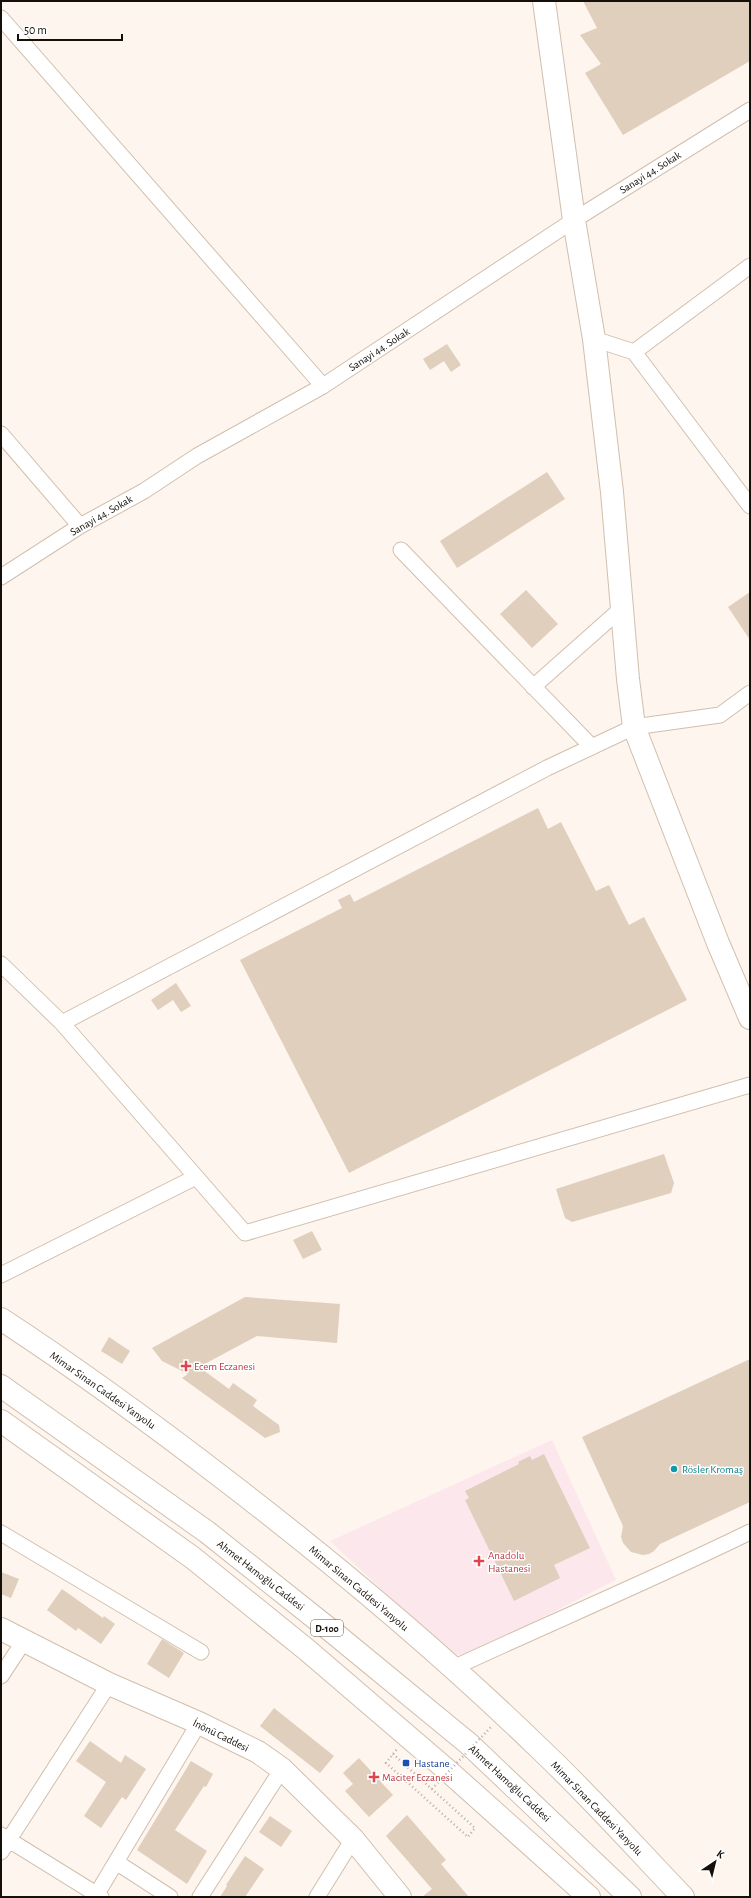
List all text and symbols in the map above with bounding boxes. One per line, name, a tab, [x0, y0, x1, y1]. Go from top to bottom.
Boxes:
scale bar	[18, 16, 122, 42]
text: 50 m	[24, 24, 47, 36]
street label: Sanayi 44. Sokak	[618, 149, 683, 196]
street label: Sanayi 44. Sokak	[347, 326, 412, 373]
street label: Sanayi 44. Sokak	[68, 493, 134, 538]
street label: Mimar Sinan Caddesi Yanyolu	[48, 1350, 158, 1431]
marker: Ecem Eczanesi	[181, 1361, 191, 1371]
place label: Ecem Eczanesi	[194, 1361, 255, 1372]
marker: Rösler Kromaş	[669, 1464, 679, 1474]
place label: Rösler Kromaş	[682, 1464, 743, 1475]
street label: Ahmet Hamoğlu Caddesi	[215, 1538, 306, 1613]
street label: Mimar Sinan Caddesi Yanyolu	[307, 1544, 411, 1633]
place label: Anadolu Hastanesi	[488, 1550, 530, 1574]
marker: Anadolu Hastanesi	[473, 1555, 485, 1567]
road number: D-100	[311, 1620, 343, 1636]
street label: İnönü Caddesi	[191, 1717, 251, 1754]
street label: Ahmet Hamoğlu Caddesi	[467, 1743, 553, 1824]
marker: Hastane	[401, 1758, 411, 1768]
place label: Hastane	[414, 1758, 450, 1769]
street label: Mimar Sinan Caddesi Yanyolu	[549, 1759, 645, 1858]
marker: Maciter Eczanesi	[369, 1772, 379, 1782]
place label: Maciter Eczanesi	[382, 1772, 453, 1783]
north arrow	[695, 1842, 735, 1882]
text: K	[715, 1848, 727, 1861]

